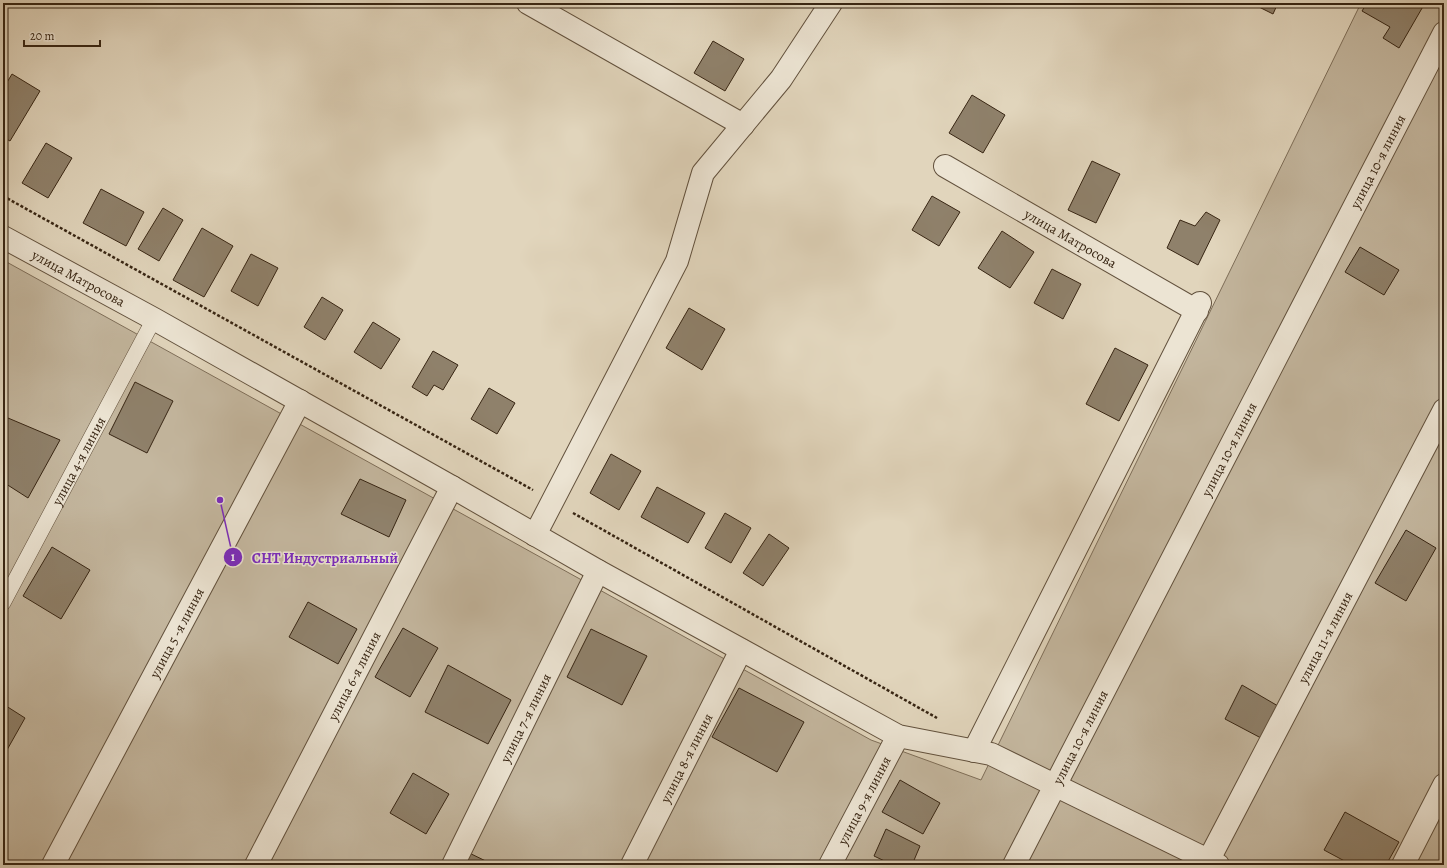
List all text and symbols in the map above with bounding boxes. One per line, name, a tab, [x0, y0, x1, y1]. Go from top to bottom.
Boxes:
scale bar	[24, 22, 100, 48]
text: 20 m	[30, 28, 54, 44]
street label: улица 10-я линия	[1345, 111, 1410, 213]
street label: улица Матросова	[1020, 204, 1121, 273]
street label: улица Матросова	[28, 245, 129, 311]
street label: улица 10-я линия	[1196, 399, 1261, 501]
street label: улица 4-я линия	[47, 413, 110, 509]
callout: СНТ Индустриальный	[223, 544, 406, 571]
text: СНТ Индустриальный	[252, 548, 398, 568]
text: 1	[231, 549, 236, 565]
street label: улица 5 -я линия	[144, 584, 209, 682]
street label: улица 11-я линия	[1293, 588, 1357, 687]
street label: улица 6-я линия	[323, 628, 385, 725]
street label: улица 7-я линия	[495, 670, 556, 767]
street label: улица 10-я линия	[1047, 686, 1112, 788]
street label: улица 8-я линия	[655, 710, 717, 807]
street label: улица 9-я линия	[832, 752, 895, 849]

